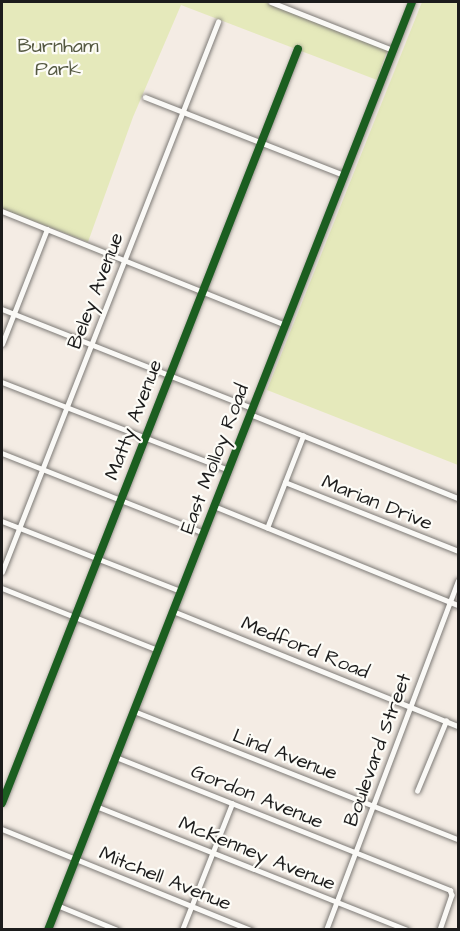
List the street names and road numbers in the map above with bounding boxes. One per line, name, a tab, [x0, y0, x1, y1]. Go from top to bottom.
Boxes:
street label: Beley Avenue	[63, 229, 129, 353]
street label: Matty Avenue	[100, 356, 168, 484]
street label: East Molloy Road	[175, 381, 255, 537]
street label: Marian Drive	[318, 470, 436, 536]
street label: Medford Road	[237, 611, 373, 685]
street label: Boulevard Street	[339, 670, 417, 830]
street label: Lind Avenue	[229, 724, 341, 786]
street label: Gordon Avenue	[187, 760, 327, 834]
street label: McKenney Avenue	[175, 812, 339, 896]
street label: Mitchell Avenue	[95, 842, 235, 916]

